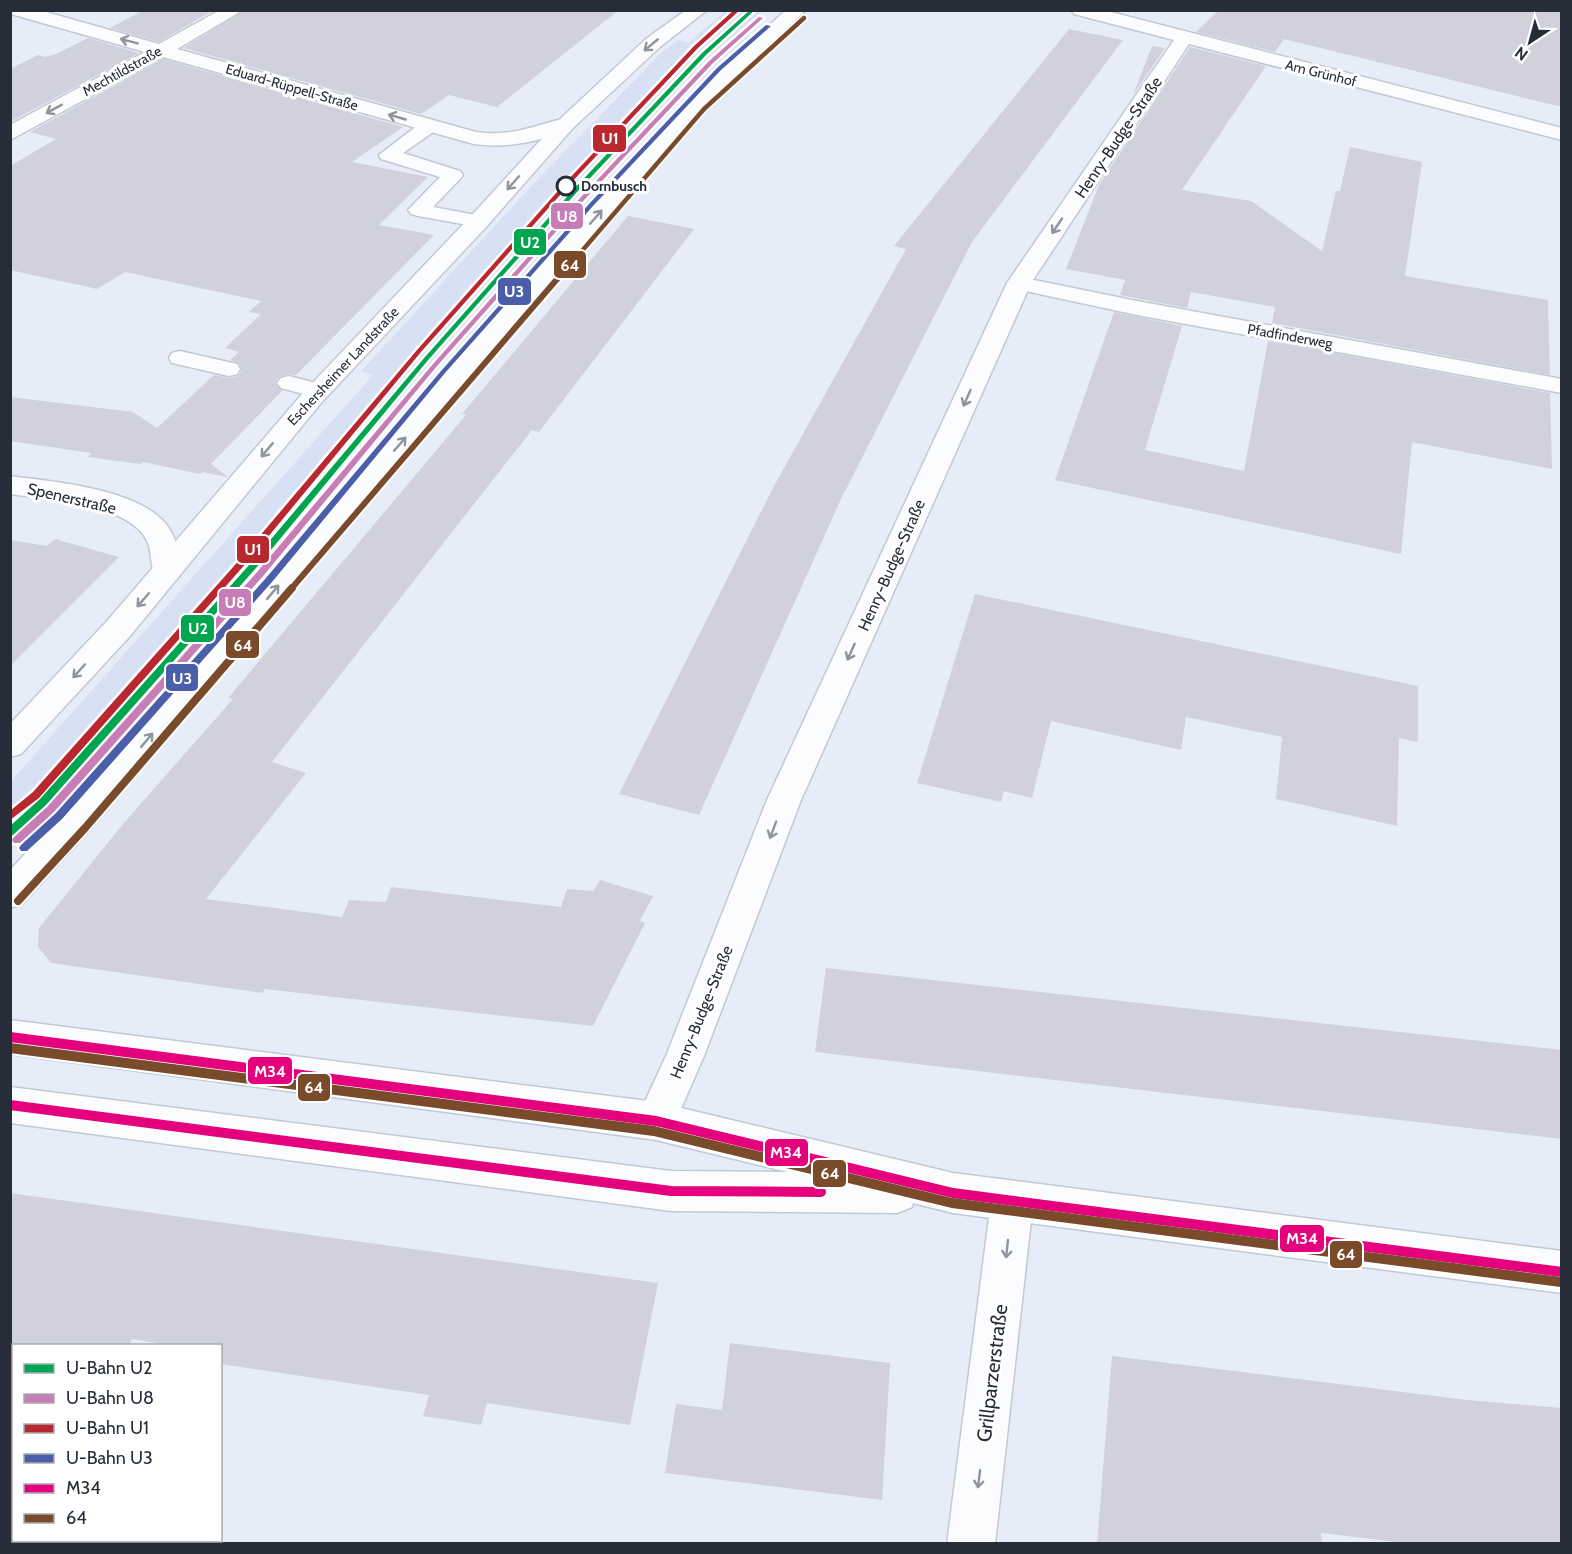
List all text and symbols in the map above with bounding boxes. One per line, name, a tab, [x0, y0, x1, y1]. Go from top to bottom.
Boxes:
north arrow	[1500, 12, 1560, 72]
one-way arrow	[119, 35, 138, 46]
one-way arrow	[644, 38, 659, 52]
street label: Mechtildstraße	[79, 42, 165, 100]
text: N	[1511, 43, 1532, 65]
street label: Am Grünhof	[1283, 55, 1359, 91]
street label: Eduard-Rüppell-Straße	[224, 59, 360, 115]
street label: Henry-Budge-Straße	[1071, 73, 1166, 201]
one-way arrow	[46, 103, 63, 115]
one-way arrow	[388, 110, 407, 122]
line badge: U1	[592, 124, 627, 153]
text: U1	[601, 129, 619, 148]
one-way arrow	[506, 175, 520, 190]
marker: Dornbusch	[556, 176, 576, 196]
place label: Dornbusch	[581, 177, 647, 195]
line badge: U8	[550, 202, 584, 230]
text: U8	[556, 207, 578, 226]
one-way arrow	[589, 210, 603, 225]
one-way arrow	[1051, 217, 1063, 234]
line badge: U2	[513, 228, 547, 256]
text: U2	[520, 233, 540, 252]
line badge: 64	[553, 250, 587, 279]
text: 64	[561, 256, 580, 275]
line badge: U3	[497, 277, 532, 306]
text: U3	[504, 282, 524, 301]
street label: Eschersheimer Landstraße	[283, 303, 403, 429]
street label: Pfadfinderweg	[1246, 320, 1335, 353]
one-way arrow	[960, 389, 971, 407]
one-way arrow	[393, 437, 407, 452]
one-way arrow	[261, 442, 274, 458]
street label: Spenerstraße	[26, 479, 118, 518]
street label: Henry-Budge-Straße	[854, 496, 929, 634]
line badge: U1	[236, 535, 270, 564]
text: U1	[244, 540, 262, 559]
one-way arrow	[266, 585, 280, 600]
line badge: U8	[218, 588, 252, 617]
one-way arrow	[136, 592, 150, 607]
text: U8	[224, 593, 246, 612]
line badge: U2	[180, 614, 215, 643]
text: U2	[188, 619, 208, 638]
line badge: 64	[225, 630, 260, 659]
text: 64	[234, 636, 253, 655]
one-way arrow	[845, 643, 857, 661]
line badge: U3	[165, 663, 199, 692]
one-way arrow	[72, 664, 87, 679]
text: U3	[172, 669, 192, 688]
one-way arrow	[140, 732, 153, 748]
one-way arrow	[766, 821, 777, 839]
street label: Henry-Budge-Straße	[666, 943, 737, 1082]
line badge: M34	[247, 1056, 293, 1085]
text: M34	[254, 1062, 286, 1081]
line badge: 64	[297, 1073, 331, 1102]
text: 64	[305, 1078, 324, 1097]
line badge: M34	[764, 1138, 809, 1167]
text: M34	[770, 1143, 802, 1162]
line badge: 64	[812, 1159, 847, 1188]
text: 64	[821, 1164, 840, 1183]
line badge: M34	[1279, 1224, 1325, 1253]
text: M34	[1286, 1229, 1318, 1248]
one-way arrow	[1001, 1238, 1012, 1258]
line badge: 64	[1329, 1240, 1363, 1269]
text: 64	[1337, 1245, 1356, 1264]
street label: Grillparzerstraße	[972, 1303, 1012, 1443]
legend	[12, 1344, 222, 1542]
text: U-Bahn U2	[66, 1357, 152, 1379]
text: U-Bahn U8	[66, 1387, 154, 1409]
text: U-Bahn U1	[66, 1417, 149, 1439]
text: U-Bahn U3	[66, 1447, 153, 1469]
one-way arrow	[973, 1469, 984, 1489]
text: M34	[66, 1477, 101, 1499]
text: 64	[66, 1507, 87, 1529]

